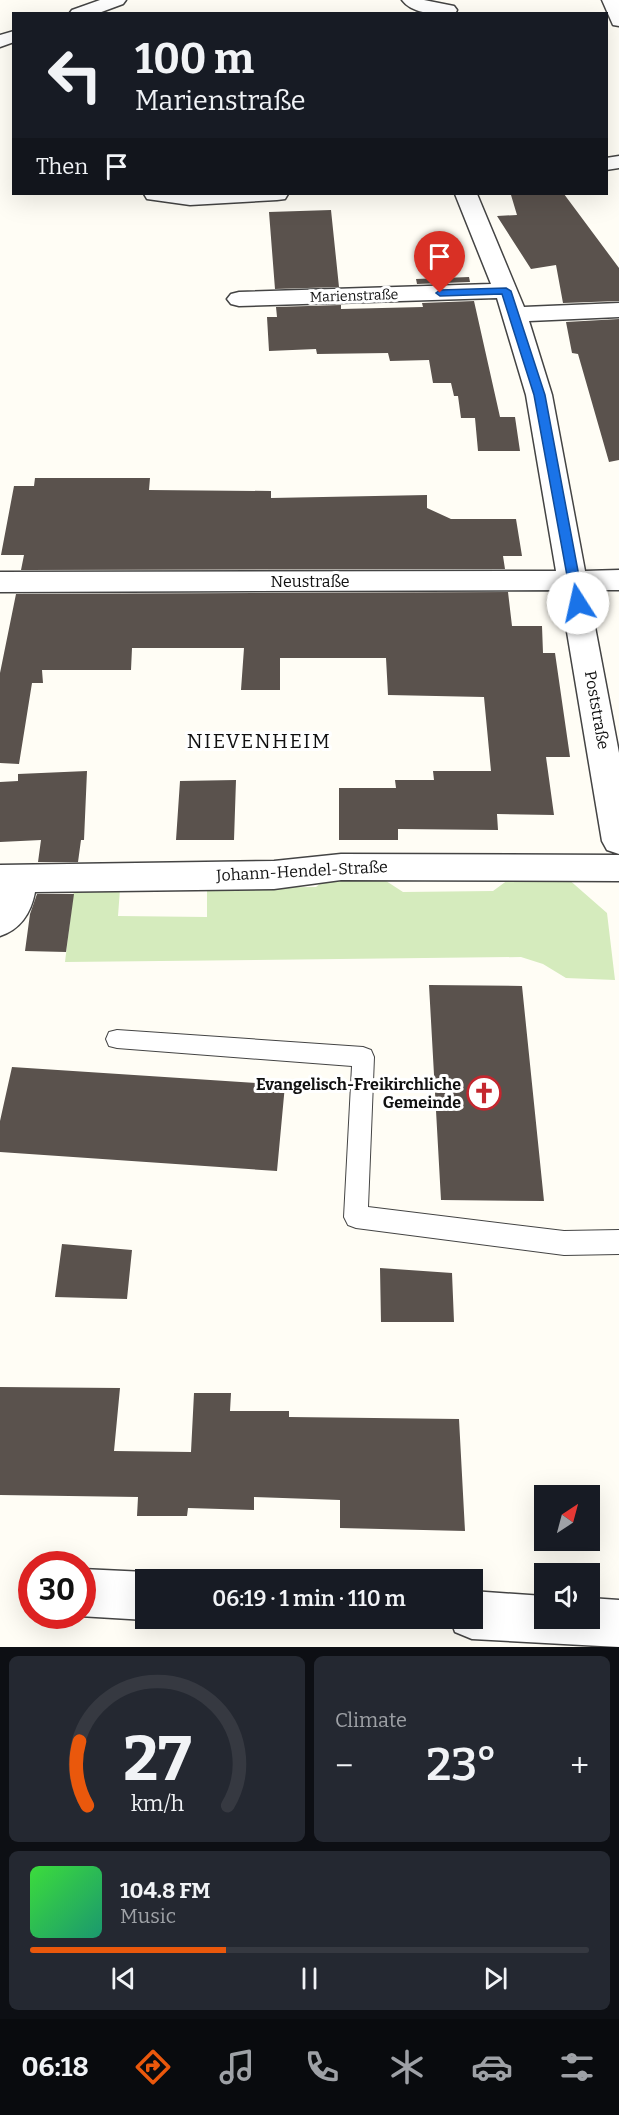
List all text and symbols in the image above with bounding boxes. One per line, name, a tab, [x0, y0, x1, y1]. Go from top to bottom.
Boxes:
text: 100 m	[135, 34, 254, 84]
icon: left	[36, 36, 114, 114]
text: Marienstraße	[135, 85, 305, 117]
icon: arrive	[100, 150, 133, 183]
text: Then	[36, 153, 88, 180]
pin	[414, 231, 465, 293]
icon: arrive	[423, 240, 456, 273]
street label: Marienstraße	[310, 286, 398, 306]
position arrow	[546, 571, 610, 635]
street label: Neustraße	[271, 572, 349, 591]
street label: Poststraße	[581, 669, 613, 751]
district label: NIEVENHEIM	[187, 729, 331, 753]
street label: Johann-Hendel-Straße	[215, 857, 388, 885]
place label: Evangelisch-Freikirchliche Gemeinde	[256, 1075, 461, 1112]
church icon: Evangelisch-Freikirchliche Gemeinde	[466, 1075, 502, 1111]
north arrow	[534, 1485, 600, 1551]
map controls	[534, 1485, 600, 1629]
speed limit sign: 30	[18, 1551, 96, 1629]
button: sound	[534, 1563, 600, 1629]
text: 06:19 · 1 min · 110 m	[212, 1585, 406, 1612]
text: Climate	[335, 1708, 407, 1732]
text: 27	[123, 1722, 191, 1797]
text: 23°	[426, 1738, 497, 1792]
text: −	[335, 1746, 353, 1786]
text: +	[570, 1746, 589, 1786]
text: km/h	[130, 1791, 184, 1817]
text: 104.8 FM	[120, 1877, 210, 1904]
text: Music	[120, 1904, 176, 1928]
icon: previous	[107, 1962, 140, 1995]
icon: pause	[293, 1962, 326, 1995]
icon: next	[479, 1962, 512, 1995]
icon: directions	[132, 2046, 174, 2088]
icon: music	[216, 2046, 258, 2088]
icon: phone	[301, 2046, 343, 2088]
icon: climate	[386, 2046, 428, 2088]
icon: car	[471, 2046, 513, 2088]
icon: filters	[556, 2046, 598, 2088]
text: 06:18	[21, 2051, 89, 2083]

